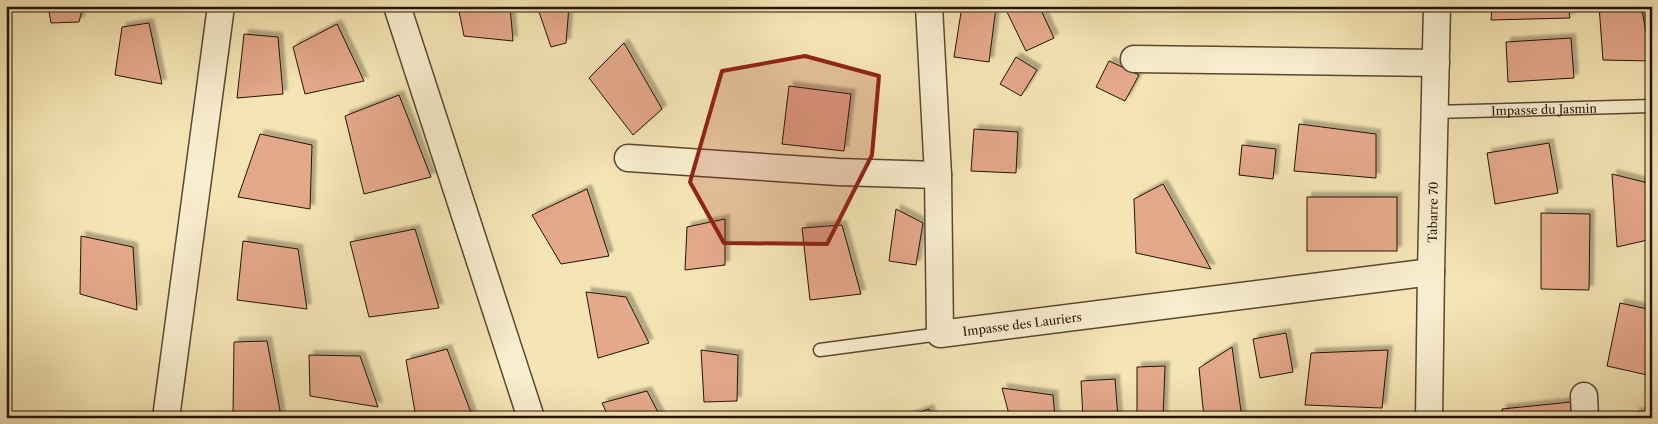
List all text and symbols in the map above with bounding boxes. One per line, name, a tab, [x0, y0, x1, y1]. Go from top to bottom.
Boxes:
street label: Impasse du Jasmin	[1491, 100, 1598, 118]
street label: Tabarre 70	[1424, 181, 1441, 243]
street label: Impasse des Lauriers	[962, 309, 1082, 339]

